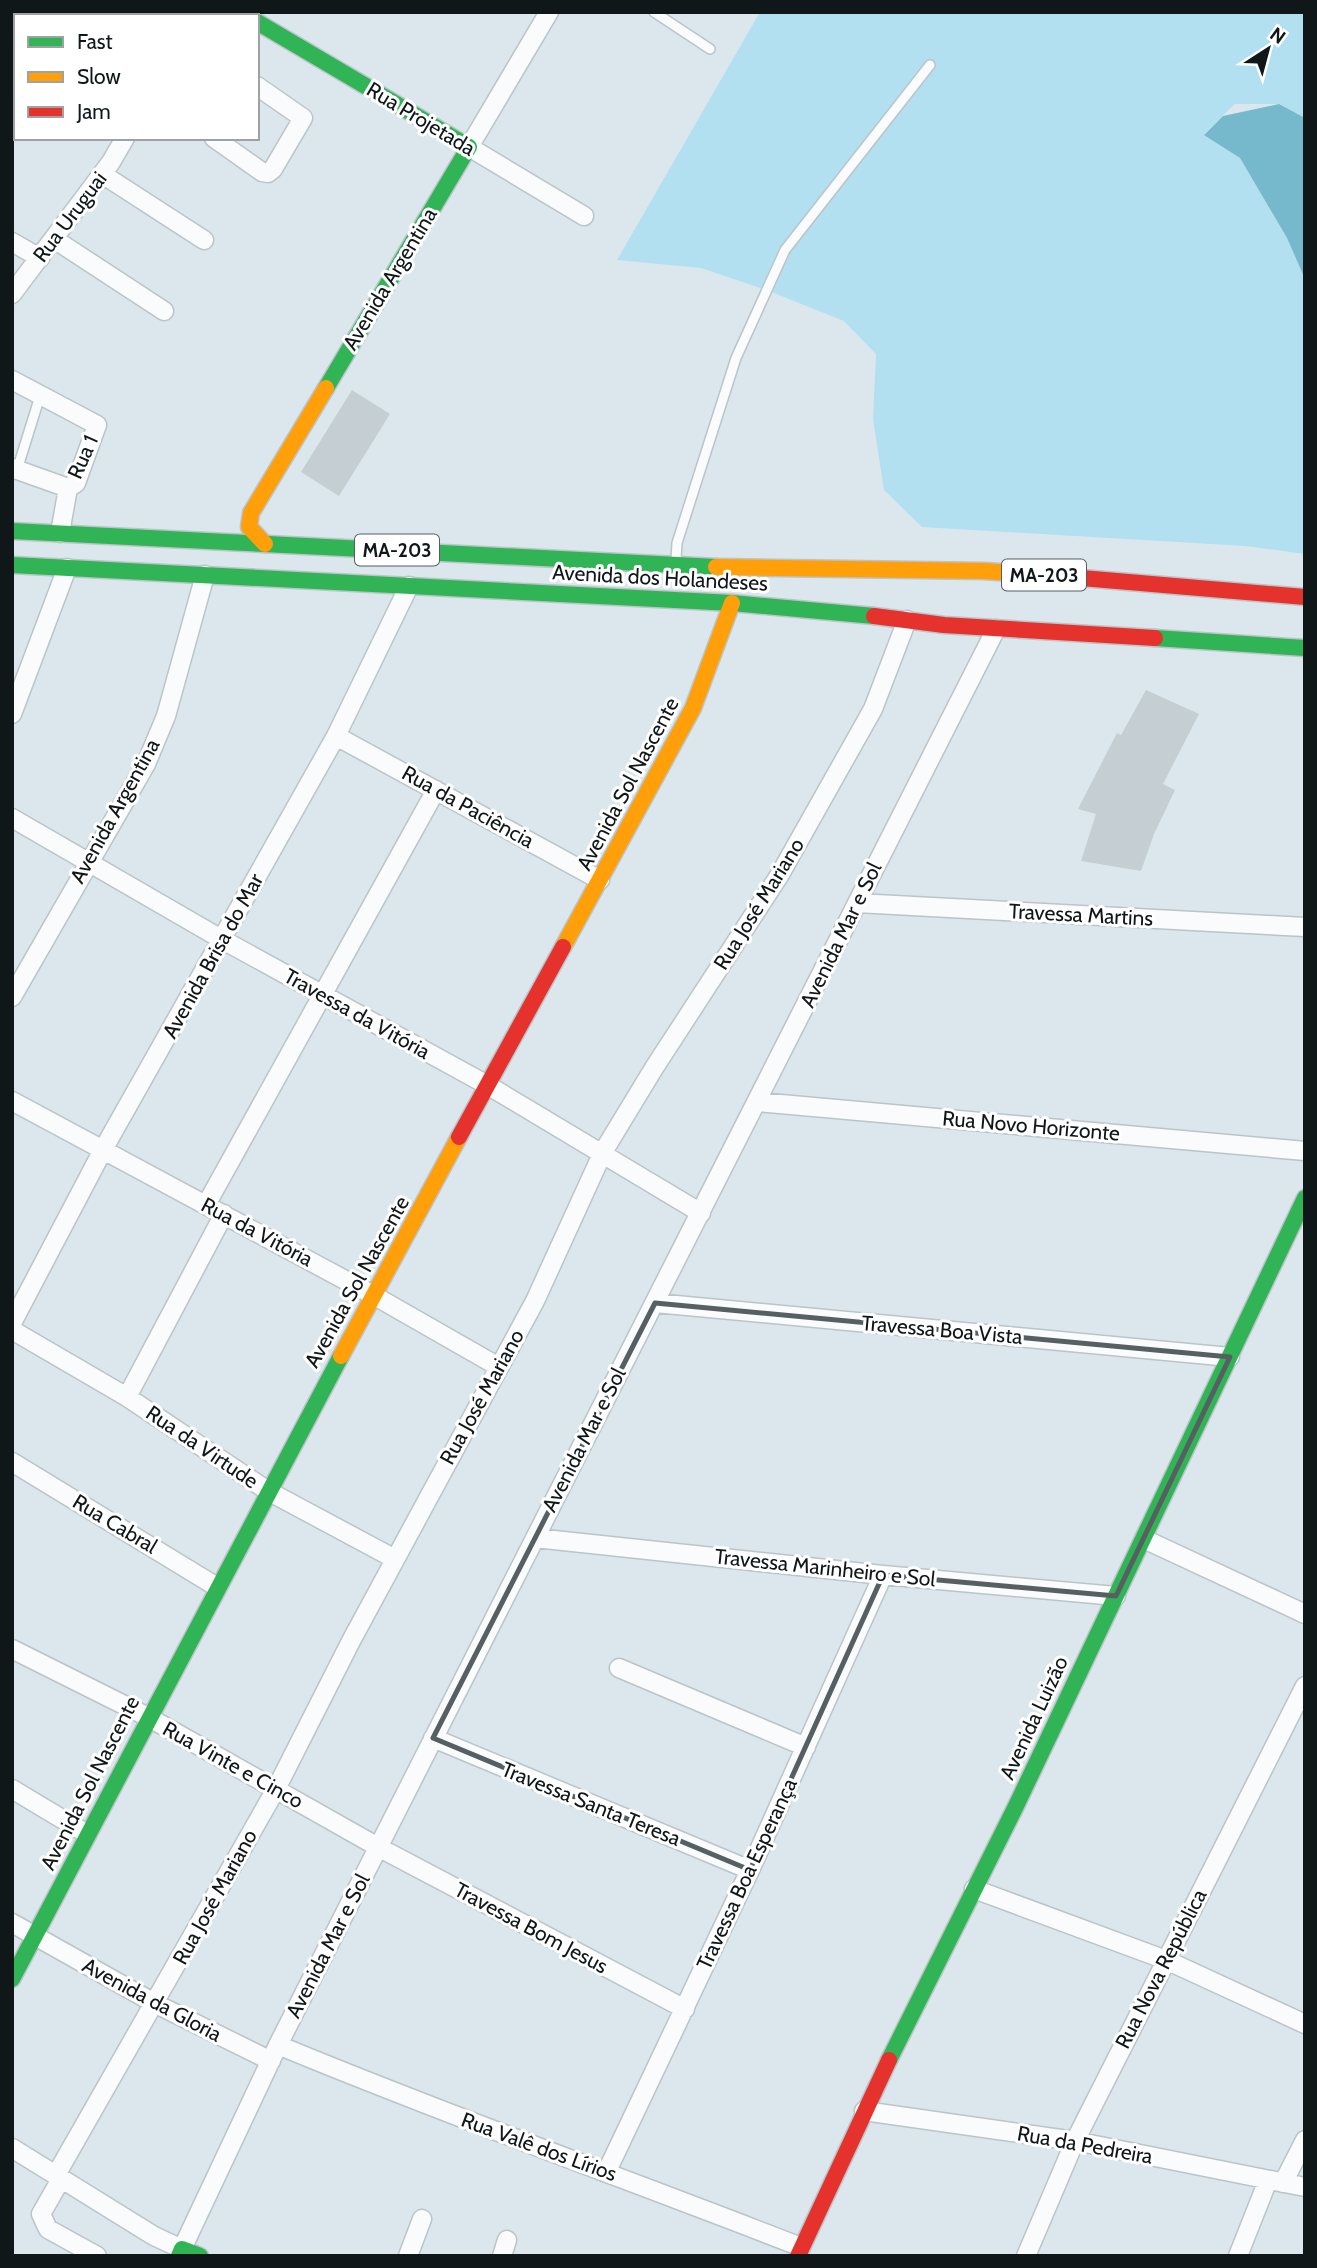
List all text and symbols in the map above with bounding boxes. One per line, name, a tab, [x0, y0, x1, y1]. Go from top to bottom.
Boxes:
legend	[14, 14, 259, 140]
north arrow	[1233, 14, 1303, 84]
text: N	[1266, 22, 1290, 49]
text: Fast	[77, 29, 113, 54]
text: Slow	[77, 64, 121, 89]
street label: Rua Projetada	[362, 76, 480, 162]
text: Jam	[76, 99, 111, 124]
street label: Rua Uruguai	[28, 167, 112, 267]
street label: Avenida Argentina	[337, 203, 442, 354]
street label: Rua 1	[62, 431, 103, 482]
road number: MA-203	[355, 534, 439, 566]
street label: Avenida dos Holandeses	[552, 559, 769, 596]
road number: MA-203	[1002, 560, 1086, 590]
street label: Avenida Sol Nascente	[571, 693, 684, 874]
street label: Avenida Argentina	[65, 734, 165, 887]
street label: Rua da Paciência	[398, 760, 539, 853]
street label: Rua José Mariano	[708, 833, 809, 974]
street label: Avenida Mar e Sol	[795, 858, 887, 1011]
street label: Avenida Brisa do Mar	[157, 869, 268, 1042]
street label: Travessa Martins	[1008, 898, 1154, 931]
street label: Travessa da Vitória	[280, 963, 435, 1064]
street label: Rua Novo Horizonte	[941, 1105, 1121, 1146]
street label: Avenida Sol Nascente	[299, 1191, 414, 1372]
street label: Rua da Vitória	[197, 1192, 317, 1271]
street label: Travessa Boa Vista	[860, 1310, 1024, 1349]
street label: Rua José Mariano	[434, 1325, 529, 1469]
street label: Avenida Mar e Sol	[536, 1364, 631, 1516]
street label: Rua da Virtude	[141, 1400, 263, 1493]
street label: Rua Cabral	[68, 1489, 162, 1559]
street label: Travessa Marinheiro e Sol	[713, 1543, 937, 1592]
street label: Avenida Luizão	[994, 1652, 1073, 1783]
street label: Avenida Sol Nascente	[35, 1691, 144, 1874]
street label: Rua Vinte e Cinco	[159, 1716, 308, 1813]
street label: Travessa Santa Teresa	[498, 1756, 684, 1851]
street label: Travessa Boa Esperança	[691, 1774, 802, 1973]
street label: Rua José Mariano	[167, 1825, 262, 1969]
street label: Avenida Mar e Sol	[280, 1870, 375, 2022]
street label: Travessa Bom Jesus	[450, 1877, 612, 1979]
street label: Rua Nova República	[1110, 1885, 1212, 2053]
street label: Avenida da Gloria	[78, 1952, 226, 2047]
street label: Rua Valê dos Lírios	[458, 2107, 621, 2186]
street label: Rua da Pedreira	[1015, 2120, 1155, 2169]

